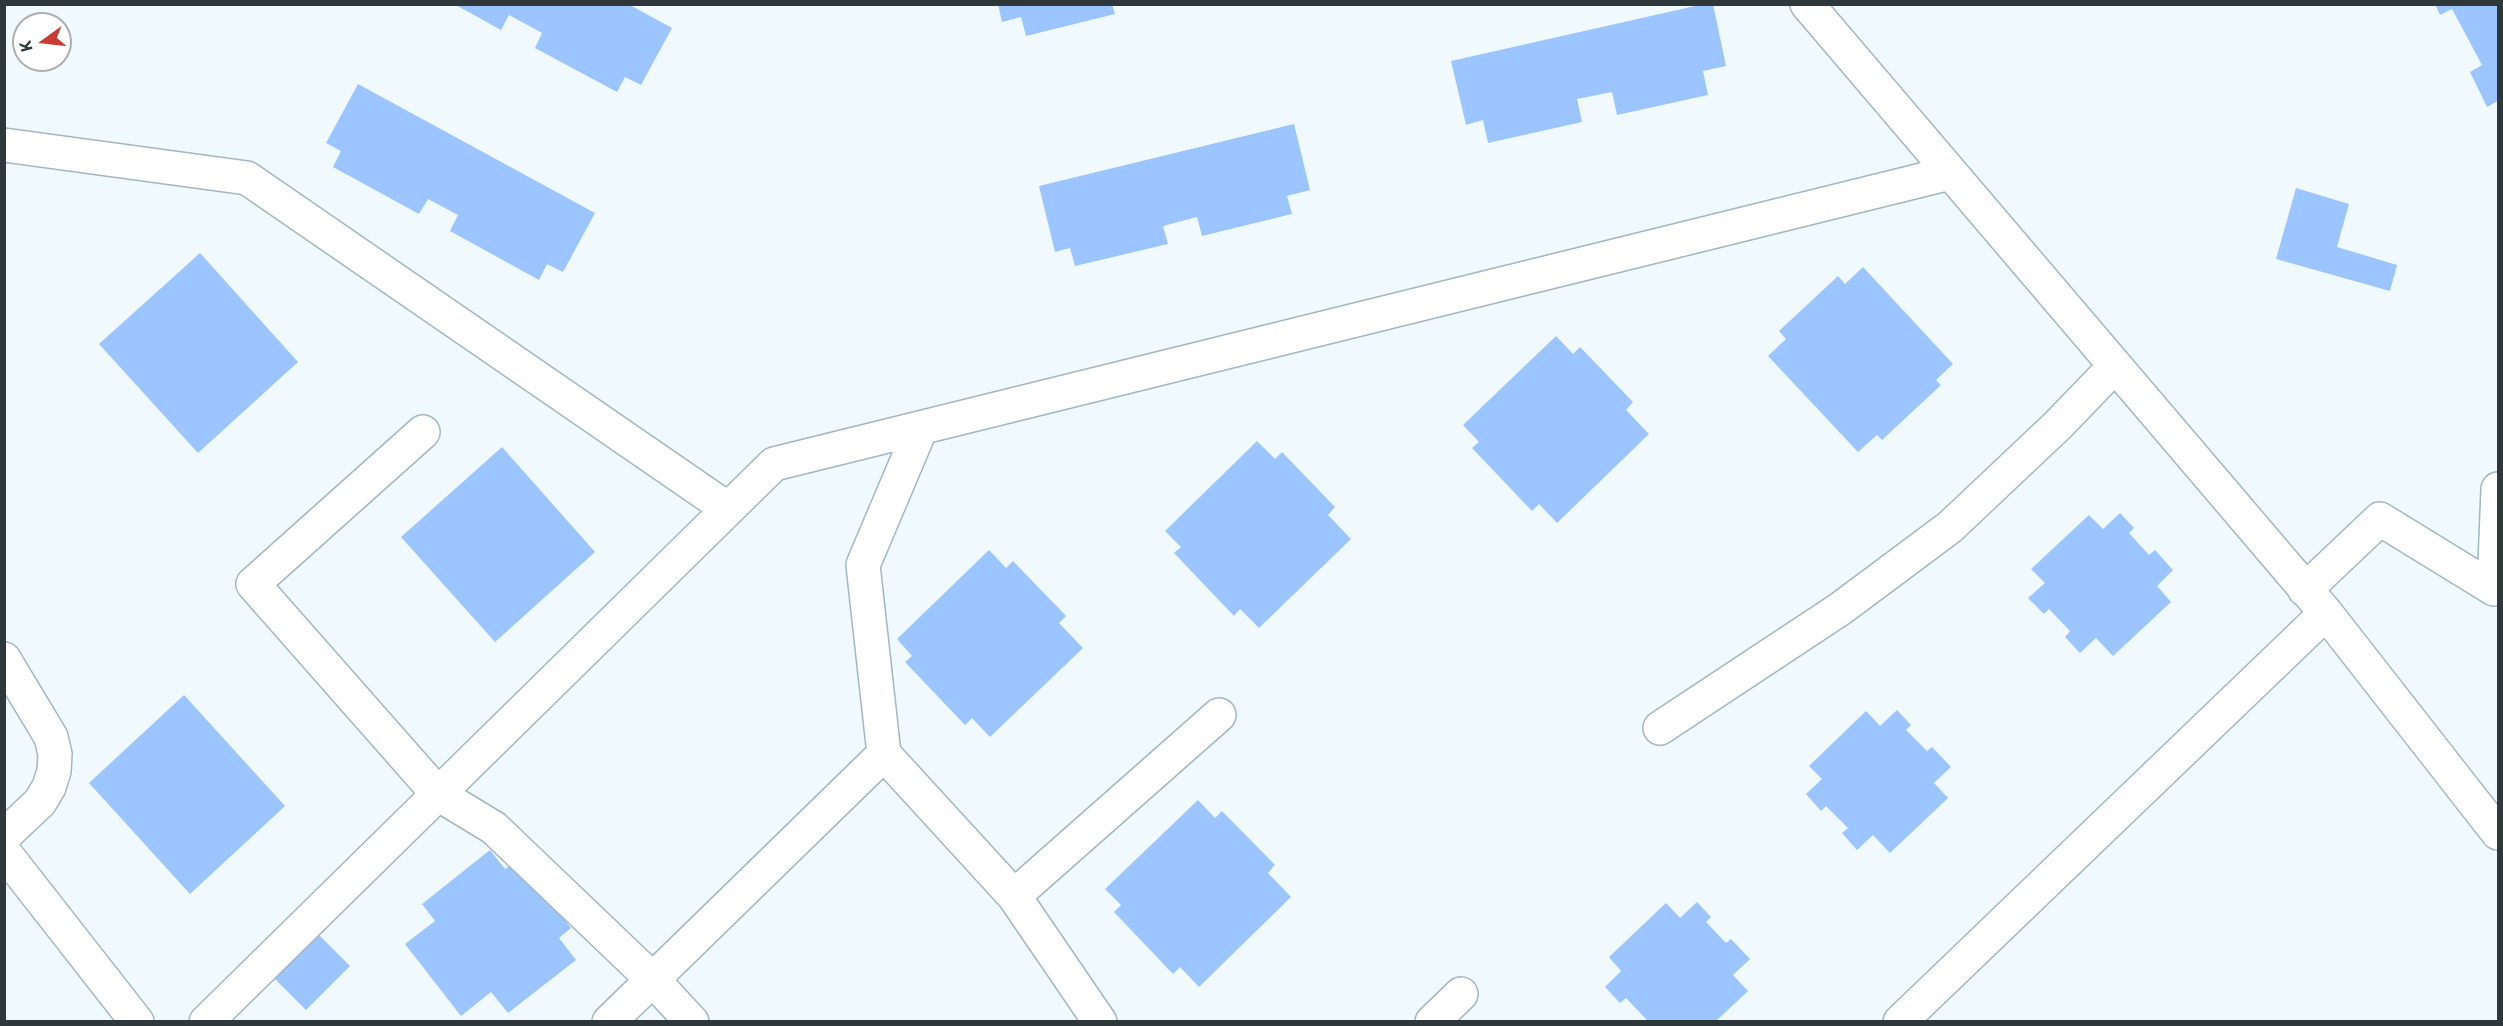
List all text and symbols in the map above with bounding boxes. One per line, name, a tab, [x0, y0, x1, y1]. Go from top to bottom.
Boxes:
north arrow	[12, 12, 72, 72]
text: K	[16, 39, 37, 54]

